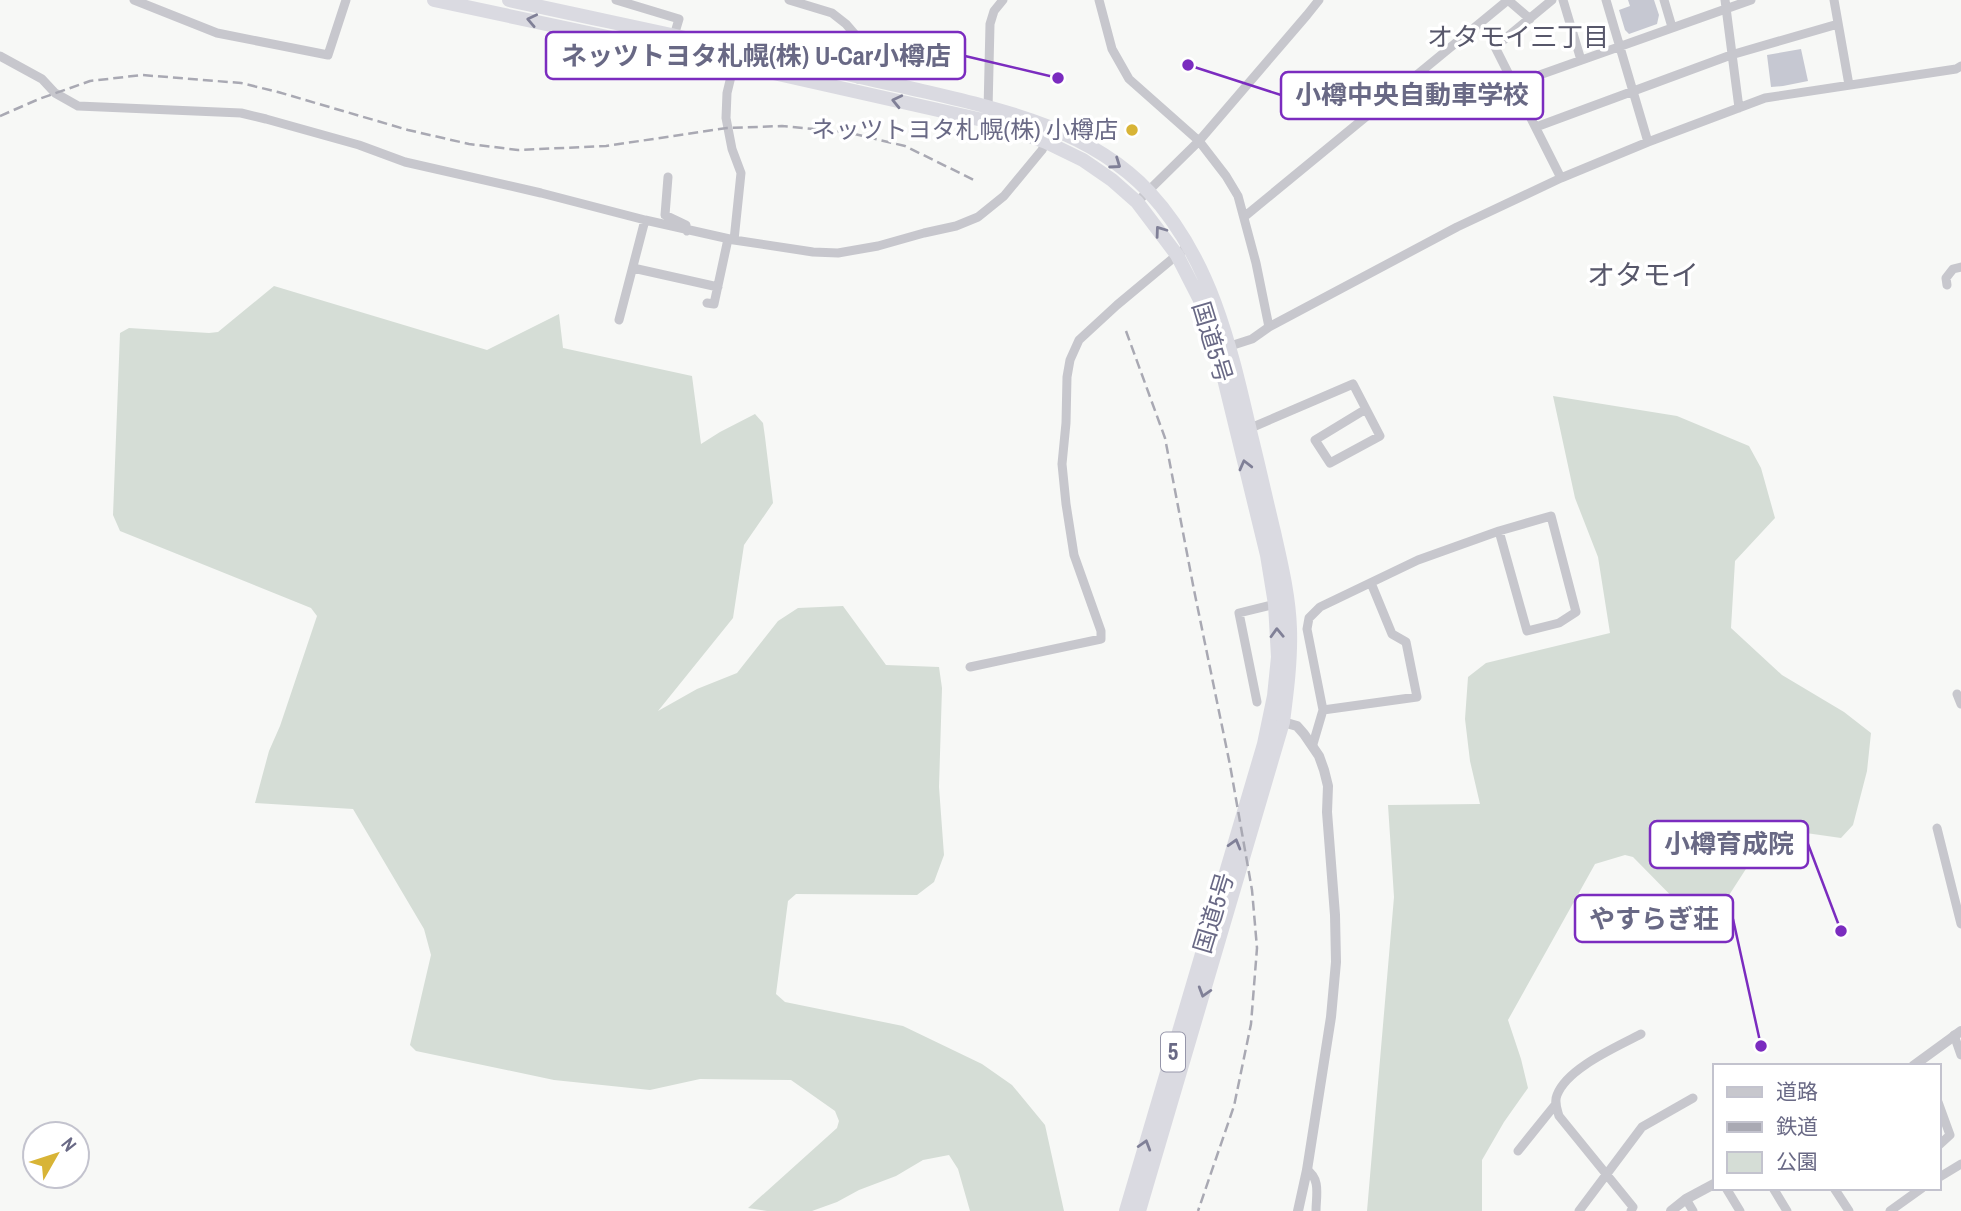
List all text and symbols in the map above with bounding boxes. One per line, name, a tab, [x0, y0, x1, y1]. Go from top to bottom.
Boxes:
one-way arrow	[526, 14, 538, 29]
district label: オタモイ三丁目	[1427, 19, 1609, 54]
callout: ネッツトヨタ札幌(株) U-Car小樽店	[546, 32, 965, 79]
text: ネッツトヨタ札幌(株) U-Car小樽店	[561, 38, 951, 73]
callout: 小樽中央自動車学校	[1281, 72, 1543, 119]
text: 小樽中央自動車学校	[1295, 77, 1529, 112]
one-way arrow	[891, 95, 903, 109]
place label: ネッツトヨタ札幌(株) 小樽店	[811, 113, 1118, 145]
marker: ネッツトヨタ札幌(株) 小樽店	[1124, 122, 1140, 138]
one-way arrow	[1108, 156, 1121, 168]
one-way arrow	[1156, 226, 1168, 239]
district label: オタモイ	[1587, 256, 1699, 294]
street label: 国道5号	[1186, 297, 1240, 386]
one-way arrow	[1239, 459, 1254, 471]
one-way arrow	[1270, 627, 1285, 638]
callout: 小樽育成院	[1650, 821, 1808, 868]
text: 小樽育成院	[1664, 826, 1794, 861]
one-way arrow	[1226, 838, 1241, 850]
street label: 国道5号	[1186, 868, 1240, 957]
callout: やすらぎ荘	[1575, 895, 1733, 942]
text: やすらぎ荘	[1589, 901, 1719, 936]
one-way arrow	[1198, 986, 1213, 998]
road number: 5	[1161, 1032, 1185, 1072]
legend	[1713, 1064, 1940, 1190]
text: 道路	[1776, 1077, 1818, 1106]
text: 鉄道	[1776, 1112, 1818, 1141]
north arrow	[21, 1120, 91, 1190]
text: N	[56, 1132, 83, 1157]
one-way arrow	[1136, 1140, 1151, 1152]
text: 公園	[1776, 1147, 1818, 1176]

